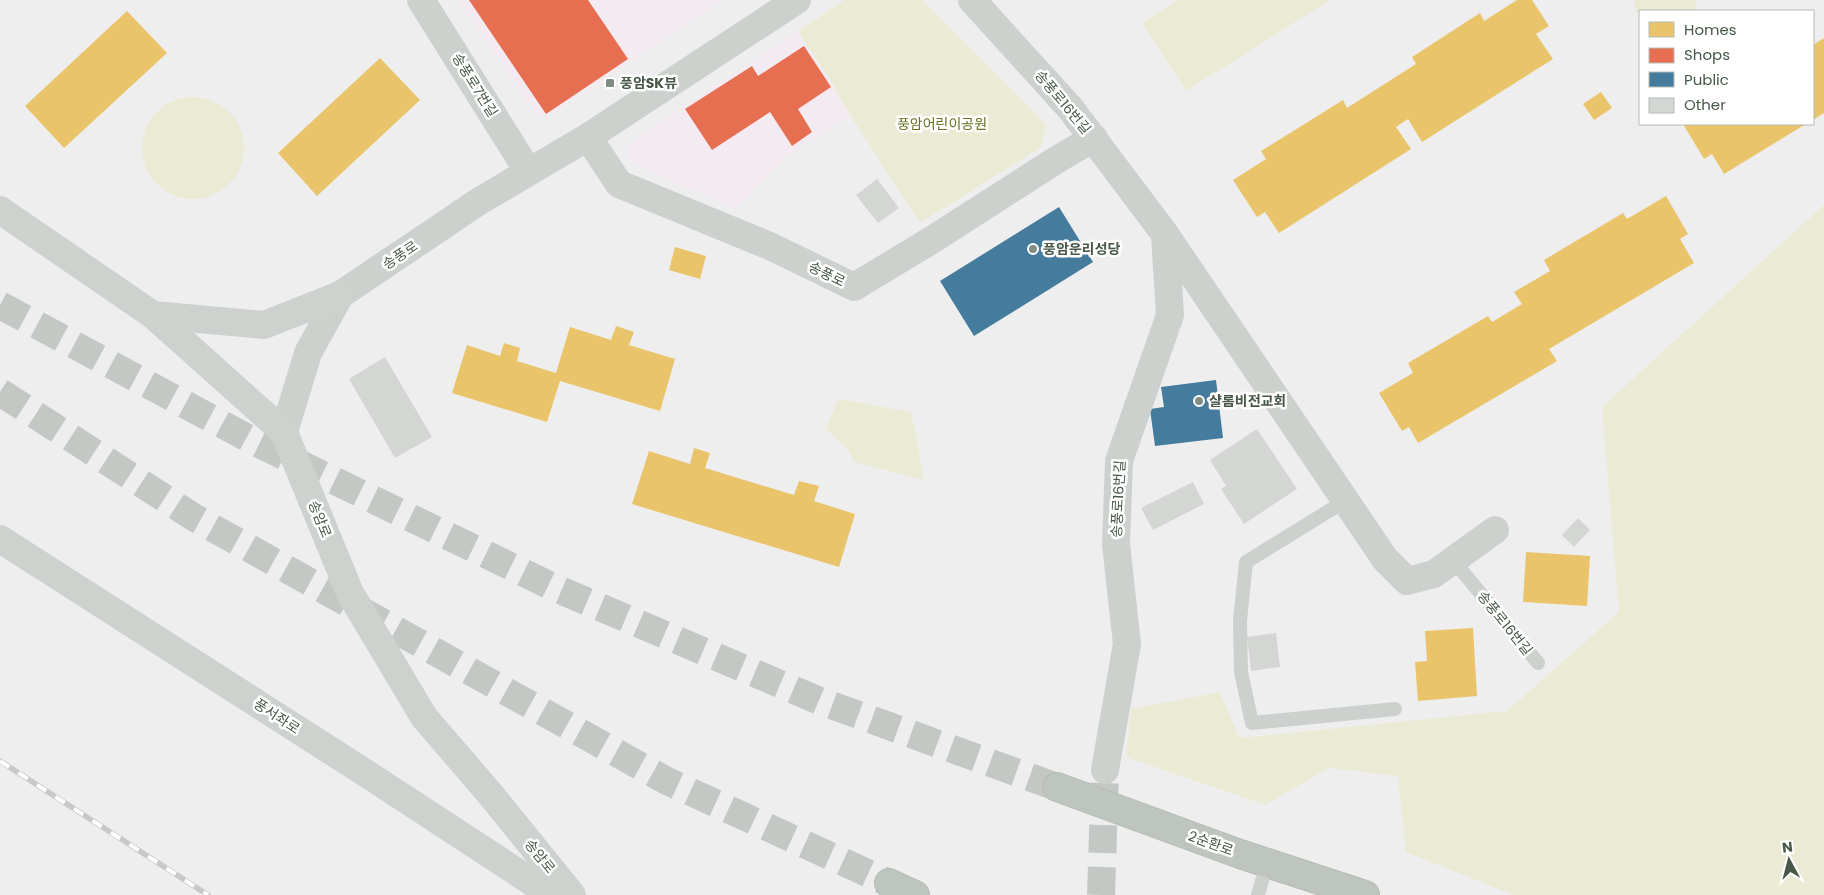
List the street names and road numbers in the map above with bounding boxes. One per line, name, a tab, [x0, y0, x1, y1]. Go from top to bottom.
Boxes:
street label: 송풍로7번길	[447, 49, 503, 121]
street label: 송풍로16번길	[1030, 66, 1096, 138]
street label: 송풍로	[378, 236, 422, 274]
street label: 송풍로	[805, 257, 849, 292]
street label: 송풍로16번길	[1106, 460, 1130, 538]
street label: 송암로	[303, 497, 337, 541]
street label: 송풍로16번길	[1473, 586, 1537, 660]
street label: 풍서좌로	[250, 694, 304, 738]
street label: 2순환로	[1186, 826, 1236, 860]
street label: 송암로	[520, 835, 560, 877]

